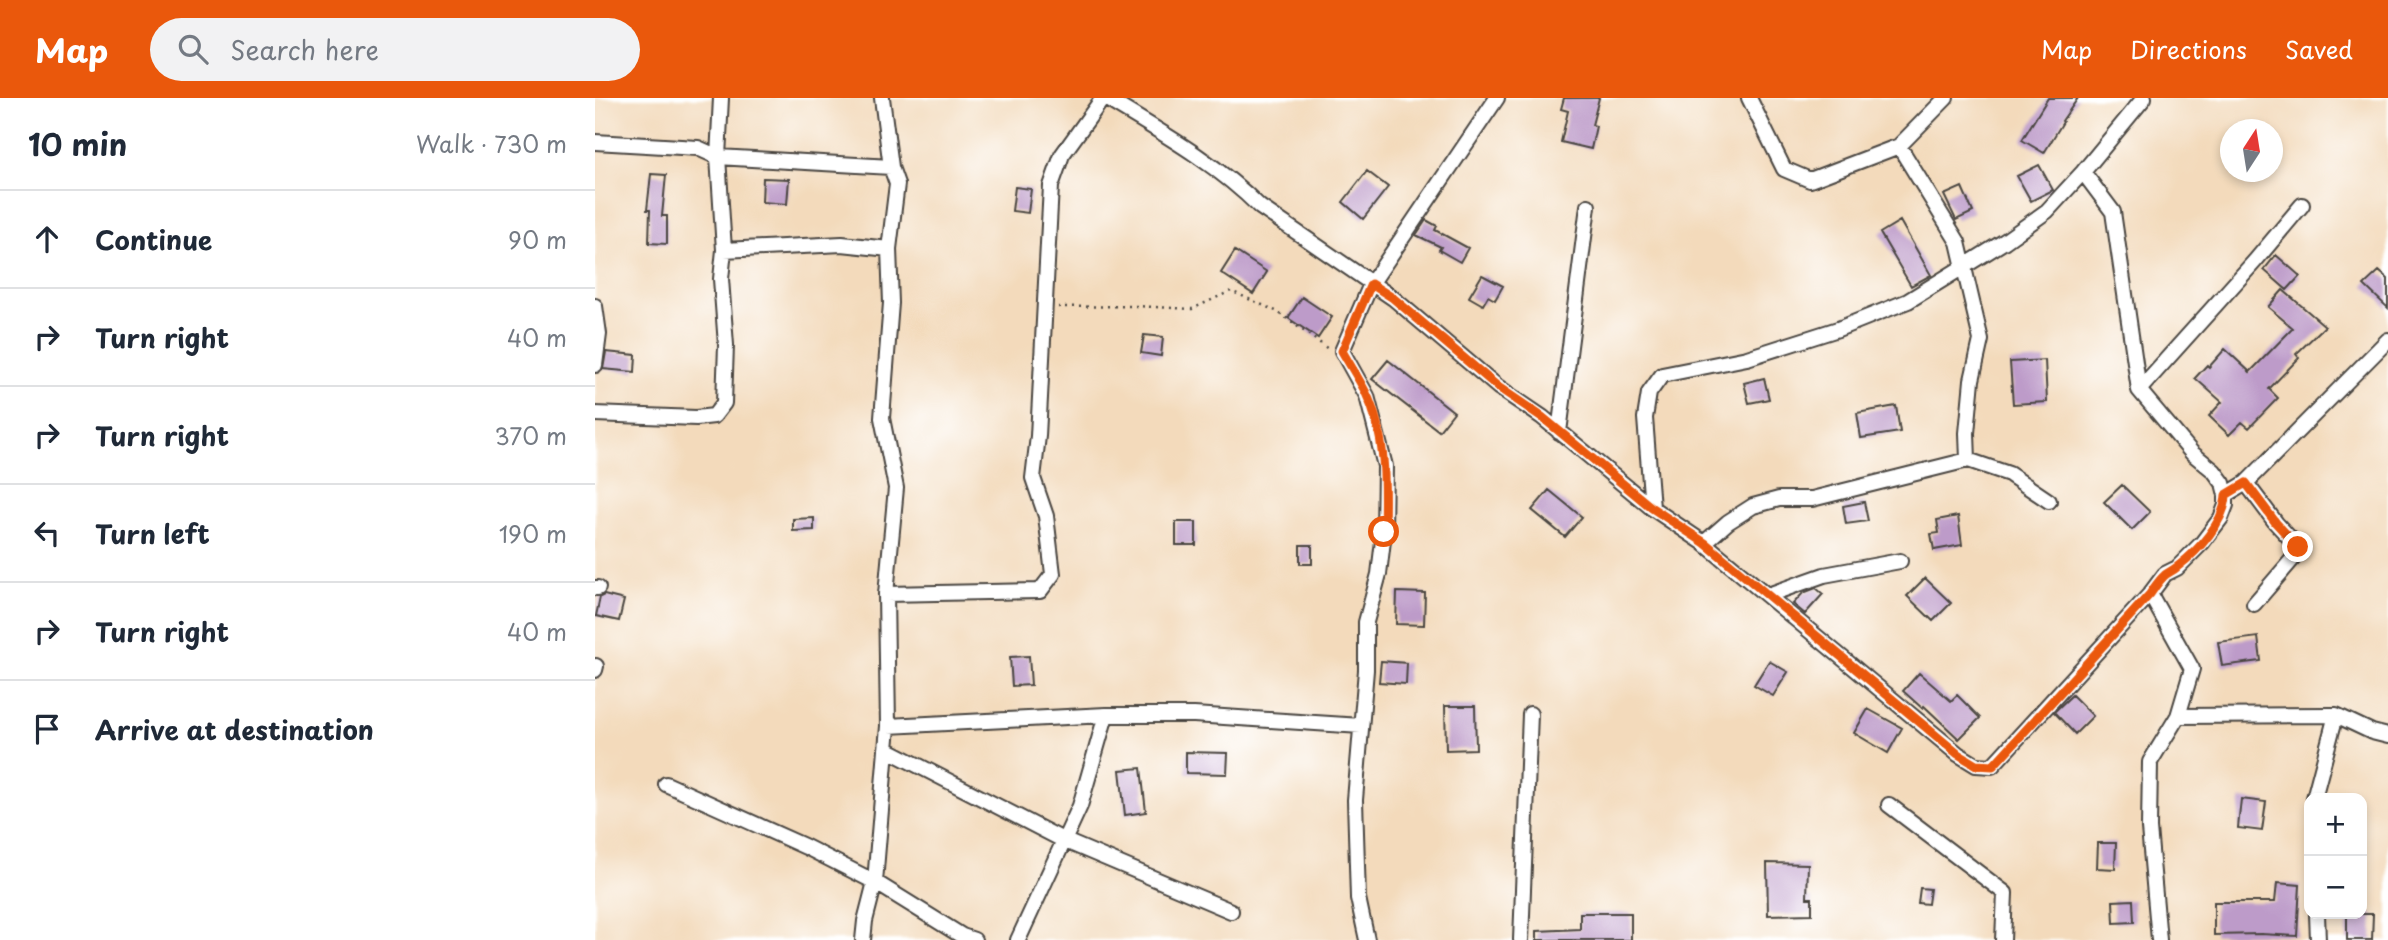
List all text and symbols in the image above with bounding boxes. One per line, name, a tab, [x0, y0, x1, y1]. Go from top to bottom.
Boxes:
search box	[150, 18, 640, 81]
text: Map	[35, 24, 108, 74]
icon: search	[174, 30, 212, 68]
text: Search here	[230, 30, 379, 69]
text: Map	[2041, 31, 2092, 67]
text: Directions	[2130, 31, 2247, 67]
text: Saved	[2285, 31, 2353, 67]
north arrow	[2220, 119, 2283, 182]
text: 10 min	[28, 121, 127, 166]
text: Walk · 730 m	[416, 126, 567, 161]
icon: ahead	[28, 220, 66, 258]
text: Continue	[95, 220, 212, 259]
text: 90 m	[508, 222, 567, 257]
icon: right	[28, 318, 66, 356]
text: Turn right	[95, 318, 229, 357]
text: 40 m	[507, 320, 567, 355]
icon: right	[28, 416, 66, 454]
text: Turn right	[95, 416, 229, 455]
text: 370 m	[494, 418, 567, 453]
icon: left	[28, 514, 66, 552]
text: Turn left	[95, 514, 210, 553]
text: 190 m	[499, 516, 567, 551]
route start	[1368, 516, 1399, 547]
route end	[2282, 531, 2313, 562]
icon: right	[28, 612, 66, 650]
text: Turn right	[95, 612, 229, 651]
text: 40 m	[507, 614, 567, 649]
icon: arrive	[28, 710, 66, 748]
text: Arrive at destination	[95, 710, 374, 749]
map controls	[2304, 793, 2367, 919]
button: +	[2304, 793, 2367, 856]
button: −	[2304, 856, 2367, 919]

